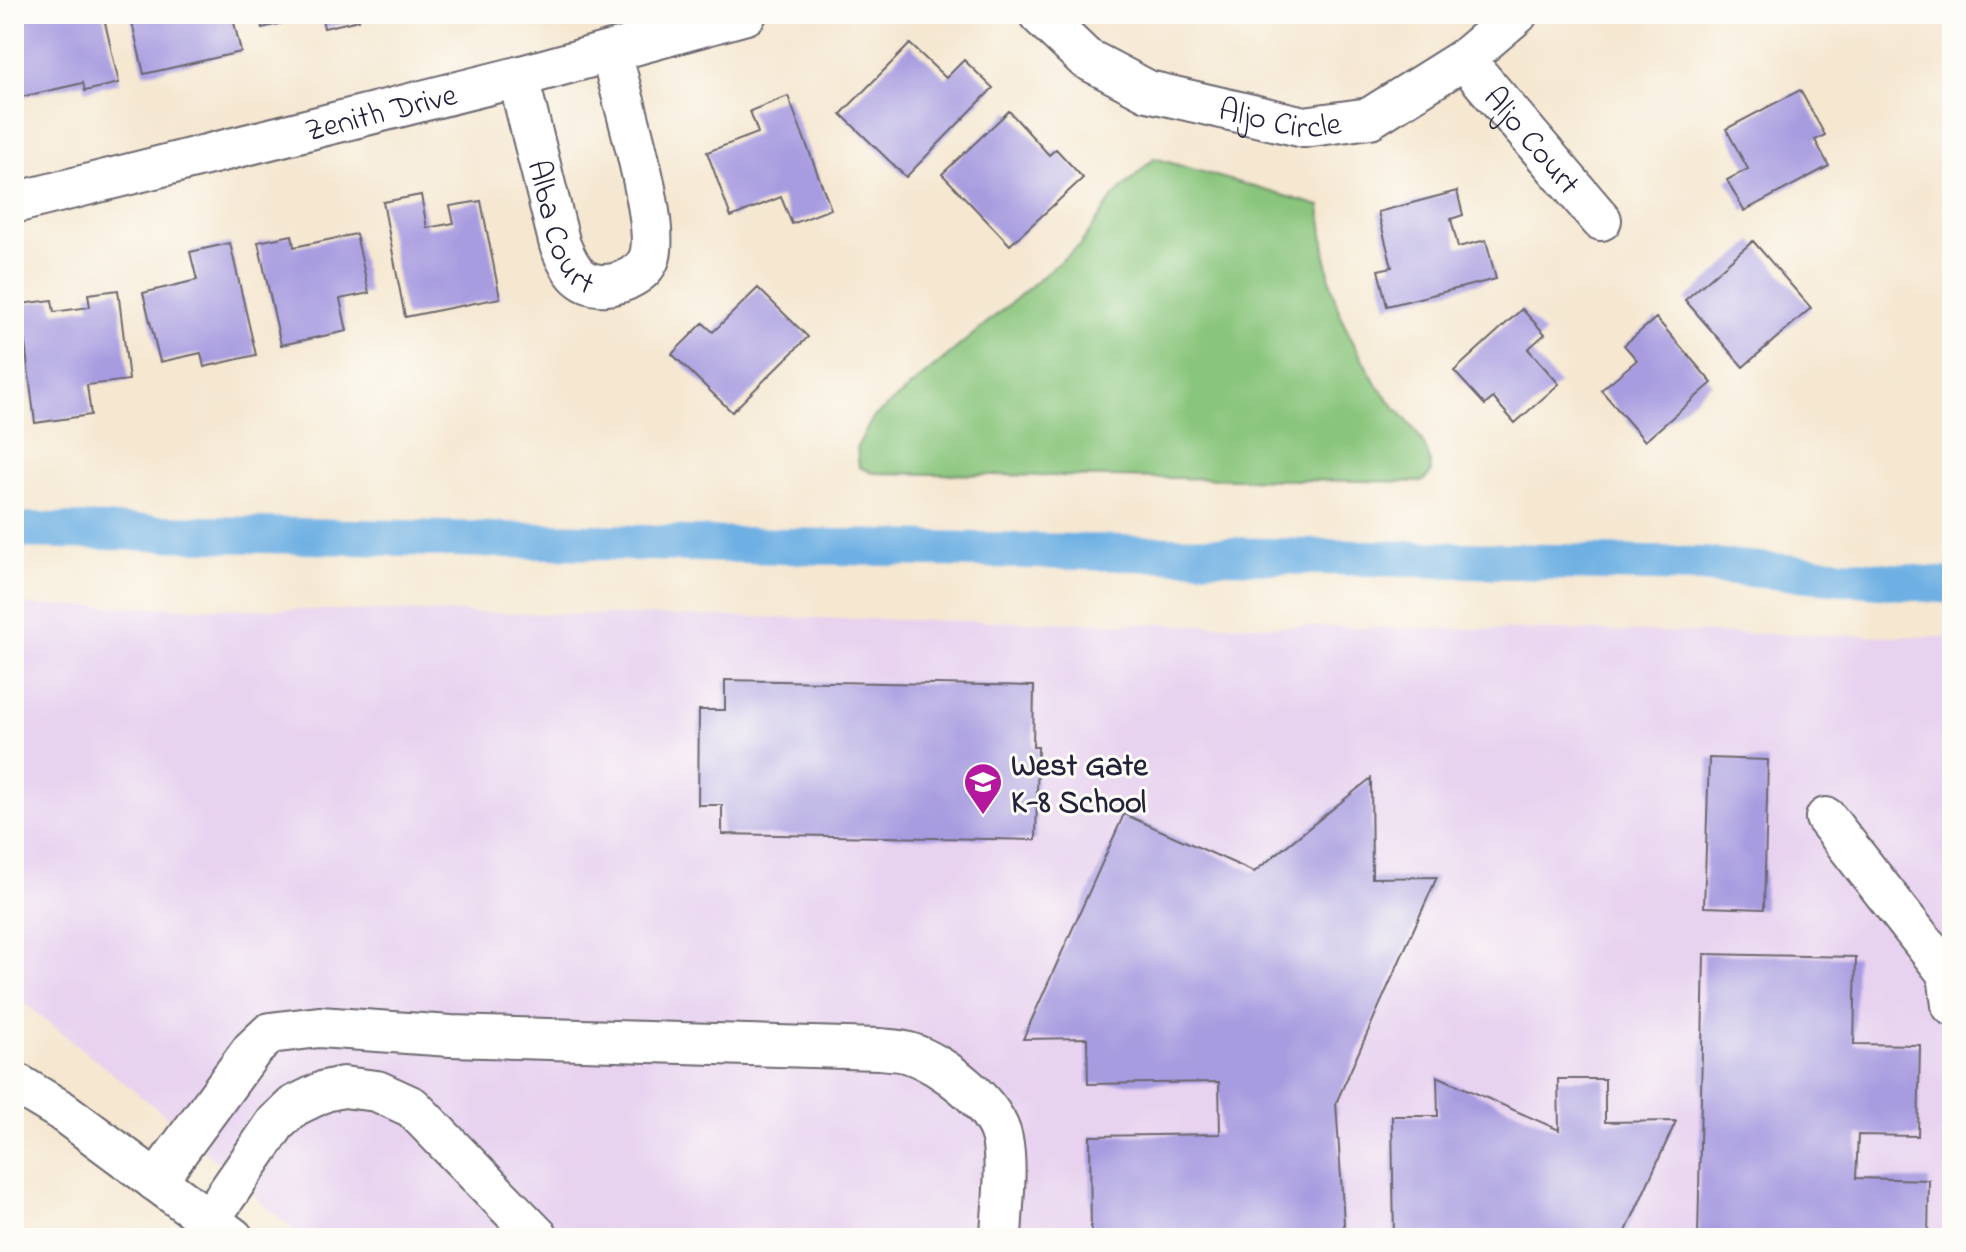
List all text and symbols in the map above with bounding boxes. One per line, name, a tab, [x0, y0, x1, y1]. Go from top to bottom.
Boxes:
street label: Zenith Drive	[301, 73, 463, 156]
street label: Aljo Court	[1470, 78, 1590, 207]
street label: Aljo Circle	[1214, 88, 1345, 154]
street label: Alba Court	[513, 155, 601, 309]
place label: West Gate K-8 School	[1011, 744, 1149, 828]
school or university icon: West Gate K-8 School	[962, 761, 1004, 816]

